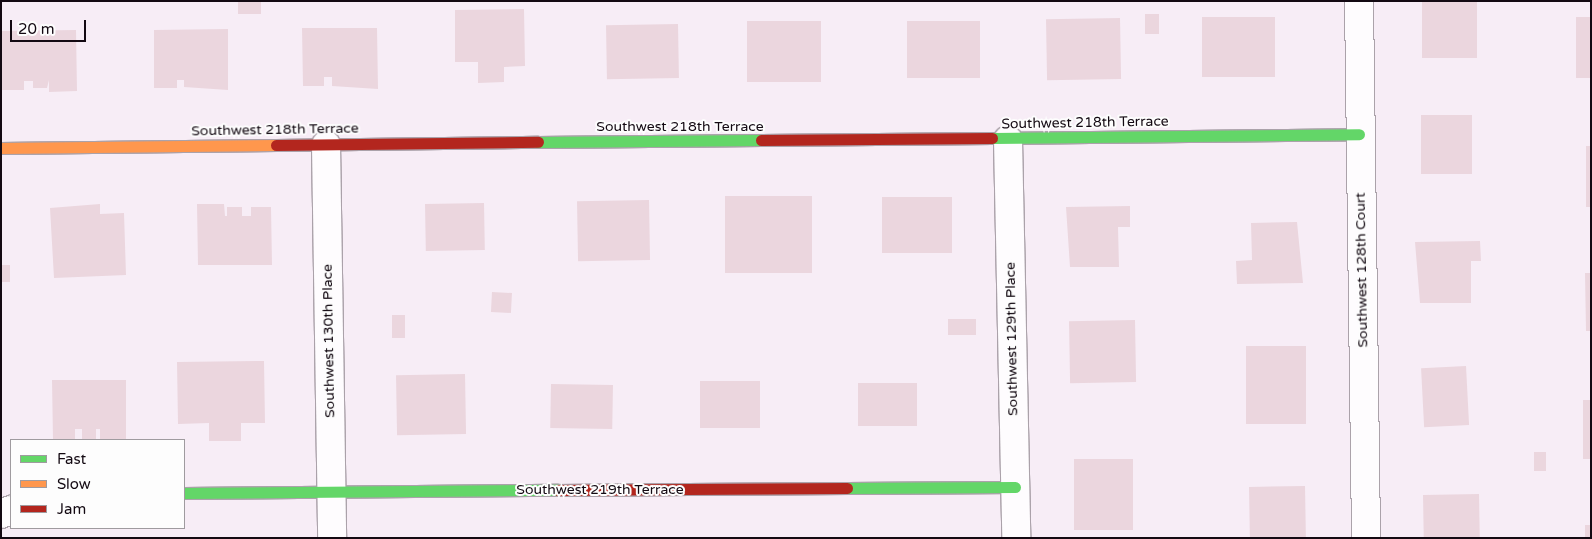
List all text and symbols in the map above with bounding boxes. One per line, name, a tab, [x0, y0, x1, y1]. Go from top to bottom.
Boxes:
scale bar	[12, 10, 89, 42]
text: 20 m	[18, 20, 55, 38]
street label: Southwest 218th Terrace	[1001, 113, 1169, 133]
street label: Southwest 218th Terrace	[596, 119, 764, 135]
street label: Southwest 218th Terrace	[191, 120, 359, 140]
street label: Southwest 128th Court	[1352, 192, 1372, 348]
street label: Southwest 129th Place	[1002, 262, 1022, 416]
street label: Southwest 130th Place	[319, 264, 339, 418]
legend	[10, 439, 185, 529]
text: Fast	[57, 450, 86, 468]
text: Slow	[57, 475, 91, 493]
street label: Southwest 219th Terrace	[516, 482, 684, 498]
text: Jam	[57, 500, 86, 518]

